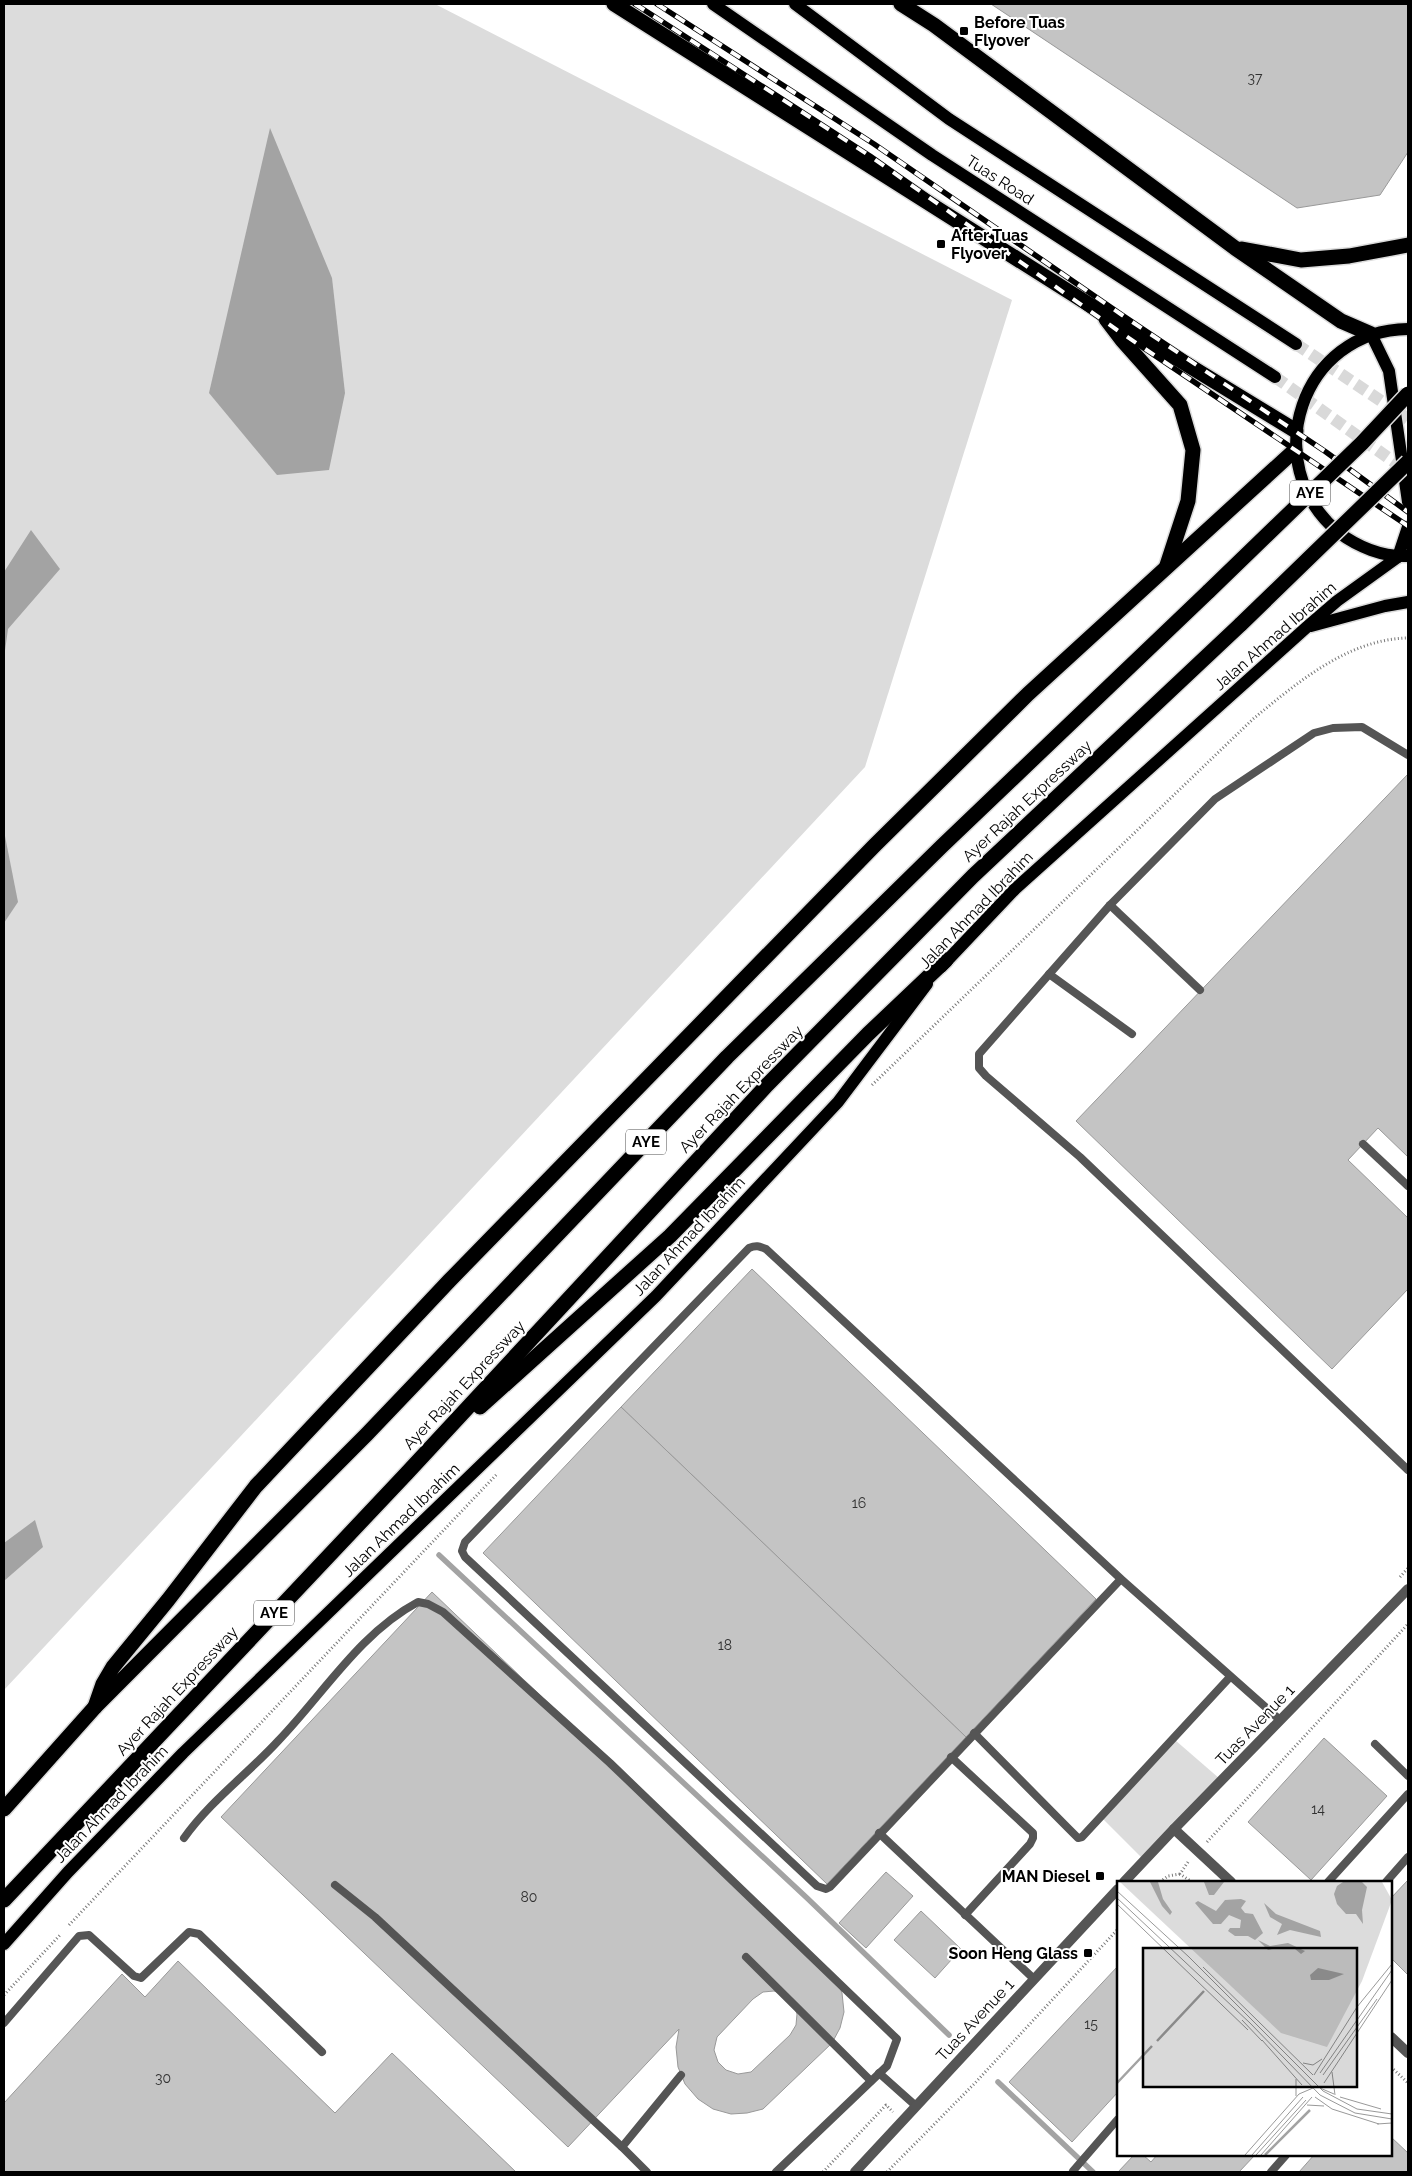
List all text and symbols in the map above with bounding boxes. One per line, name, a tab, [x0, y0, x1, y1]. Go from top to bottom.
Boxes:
place label: Before Tuas Flyover	[974, 13, 1065, 50]
marker: Before Tuas Flyover	[958, 25, 970, 37]
house number: 37	[1248, 70, 1263, 86]
street label: Tuas Road	[963, 151, 1037, 209]
place label: After Tuas Flyover	[951, 226, 1028, 263]
marker: After Tuas Flyover	[935, 238, 947, 250]
road number: AYE	[1290, 480, 1330, 506]
street label: Jalan Ahmad Ibrahim	[1210, 578, 1340, 694]
street label: Ayer Rajah Expressway	[958, 736, 1096, 866]
street label: Jalan Ahmad Ibrahim	[915, 847, 1037, 973]
street label: Ayer Rajah Expressway	[675, 1021, 807, 1157]
road number: AYE	[626, 1130, 666, 1154]
street label: Jalan Ahmad Ibrahim	[629, 1173, 749, 1299]
street label: Ayer Rajah Expressway	[399, 1316, 529, 1454]
street label: Jalan Ahmad Ibrahim	[338, 1459, 464, 1581]
house number: 16	[852, 1495, 866, 1511]
road number: AYE	[254, 1600, 294, 1626]
street label: Ayer Rajah Expressway	[112, 1622, 242, 1760]
house number: 18	[718, 1637, 732, 1653]
street label: Tuas Avenue 1	[1212, 1681, 1298, 1769]
street label: Jalan Ahmad Ibrahim	[50, 1741, 172, 1867]
house number: 14	[1311, 1801, 1325, 1817]
place label: MAN Diesel	[1002, 1867, 1091, 1886]
marker: MAN Diesel	[1094, 1870, 1106, 1882]
inset map	[1117, 1881, 1392, 2156]
house number: 80	[521, 1889, 537, 1905]
place label: Soon Heng Glass	[949, 1944, 1078, 1963]
marker: Soon Heng Glass	[1082, 1947, 1094, 1959]
street label: Tuas Avenue 1	[932, 1975, 1018, 2065]
house number: 15	[1084, 2016, 1098, 2032]
house number: 30	[155, 2070, 171, 2086]

